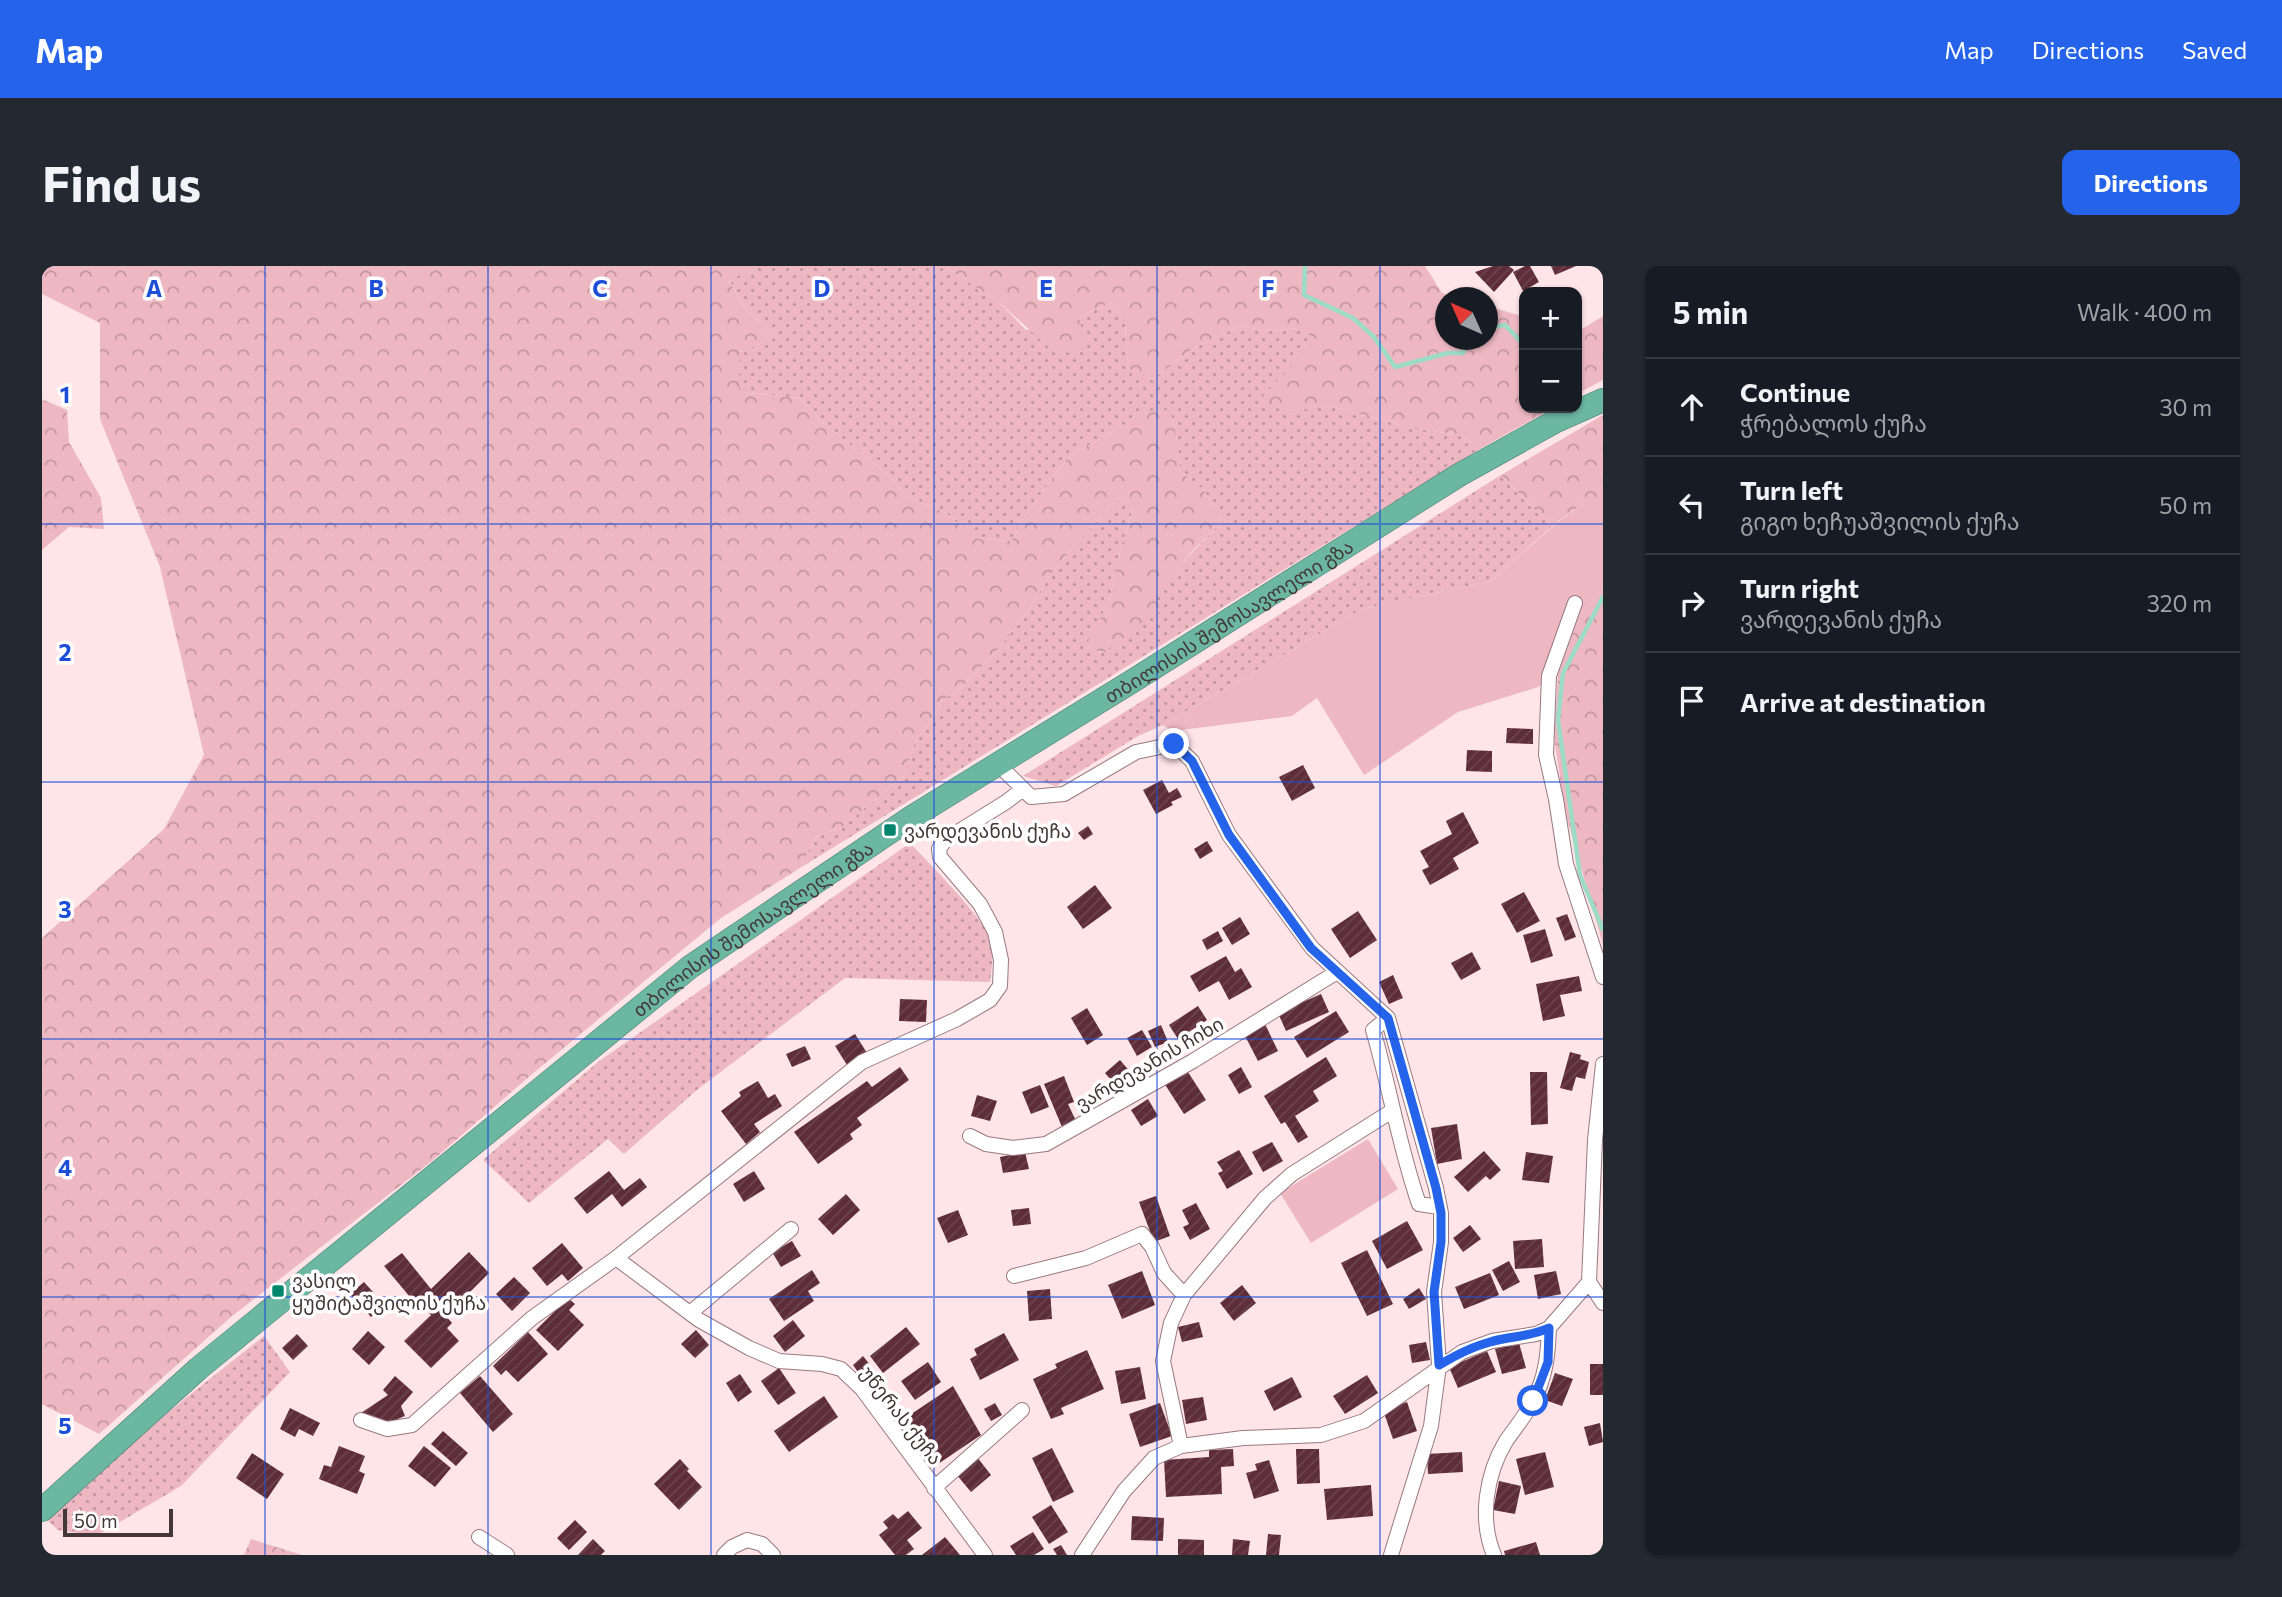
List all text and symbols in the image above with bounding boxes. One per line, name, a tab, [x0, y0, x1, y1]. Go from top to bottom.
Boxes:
text: Map	[35, 29, 103, 70]
text: Map	[1944, 35, 1994, 64]
text: Directions	[2032, 35, 2144, 64]
text: Saved	[2182, 35, 2247, 64]
button: Directions	[2062, 150, 2240, 215]
text: Find us	[42, 152, 201, 212]
text: A	[146, 274, 163, 302]
text: B	[368, 274, 384, 302]
text: C	[592, 274, 608, 302]
text: D	[814, 274, 831, 302]
text: E	[1039, 274, 1053, 302]
text: F	[1261, 274, 1275, 302]
north arrow	[1435, 287, 1498, 350]
map controls	[1519, 287, 1582, 413]
button: +	[1519, 287, 1582, 350]
text: 5 min	[1673, 293, 1748, 330]
text: Walk · 400 m	[2077, 298, 2212, 326]
button: −	[1519, 350, 1582, 413]
text: Continue	[1740, 376, 1850, 407]
text: 1	[60, 380, 70, 408]
icon: ahead	[1673, 388, 1711, 426]
text: 30 m	[2159, 393, 2212, 421]
text: ჭრებალოს ქუჩა	[1740, 409, 1927, 437]
text: Turn left	[1740, 474, 1843, 505]
icon: left	[1673, 486, 1711, 524]
text: 50 m	[2159, 491, 2212, 519]
text: გიგო ხეჩუაშვილის ქუჩა	[1740, 507, 2020, 535]
street label: თბილისის შემოსავლელი გზა	[1100, 534, 1357, 707]
text: Turn right	[1740, 572, 1859, 603]
icon: right	[1673, 584, 1711, 622]
text: 320 m	[2147, 589, 2212, 617]
text: ვარდევანის ქუჩა	[1740, 605, 1942, 633]
text: 2	[58, 638, 72, 666]
icon: arrive	[1673, 682, 1711, 720]
text: Arrive at destination	[1740, 686, 1986, 717]
route end	[1158, 728, 1189, 759]
place label: ვარდევანის ქუჩა	[904, 819, 1071, 844]
marker: ვარდევანის ქუჩა	[882, 822, 898, 838]
street label: თბილისის შემოსავლელი გზა	[627, 835, 877, 1021]
text: 3	[58, 895, 72, 923]
street label: ვარდევანის ჩიხი	[1071, 1011, 1228, 1117]
text: 4	[58, 1153, 72, 1181]
place label: ვასილ ყუშიტაშვილის ქუჩა	[292, 1269, 486, 1316]
marker: ვასილ ყუშიტაშვილის ქუჩა	[270, 1283, 286, 1299]
street label: უწერას ქუჩა	[856, 1361, 948, 1469]
route start	[1517, 1385, 1548, 1416]
text: 5	[58, 1411, 72, 1439]
scale bar	[63, 1506, 173, 1538]
text: 50 m	[74, 1509, 118, 1532]

